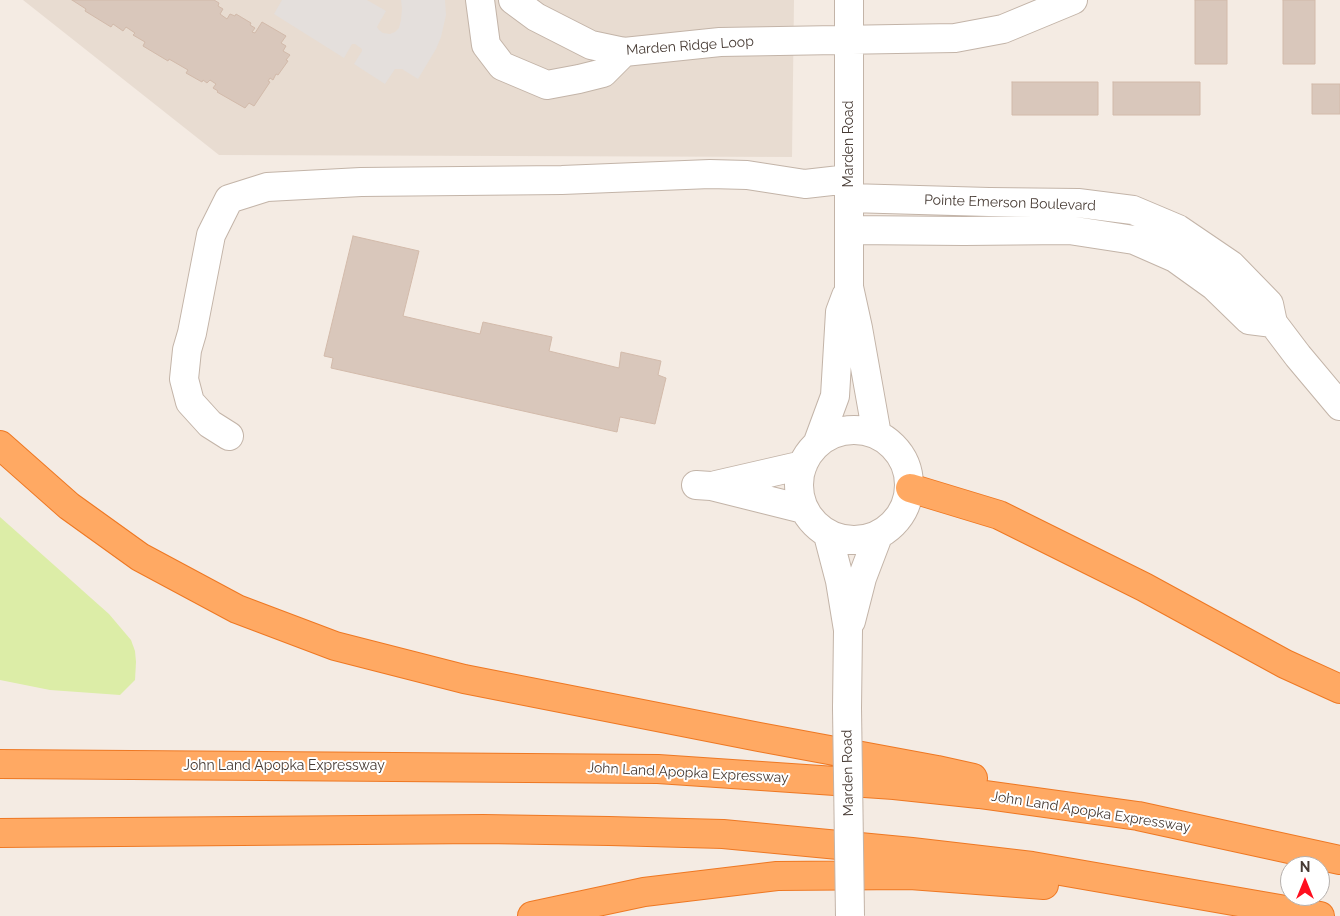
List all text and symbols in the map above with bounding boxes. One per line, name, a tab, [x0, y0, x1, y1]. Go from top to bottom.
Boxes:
street label: Marden Ridge Loop	[626, 33, 754, 59]
street label: Marden Road	[841, 101, 857, 187]
street label: Pointe Emerson Boulevard	[924, 192, 1096, 214]
street label: Marden Road	[839, 729, 857, 817]
street label: John Land Apopka Expressway	[183, 758, 385, 774]
street label: John Land Apopka Expressway	[587, 759, 789, 787]
street label: John Land Apopka Expressway	[990, 788, 1192, 836]
north arrow	[1280, 856, 1330, 906]
text: N	[1300, 859, 1310, 875]

